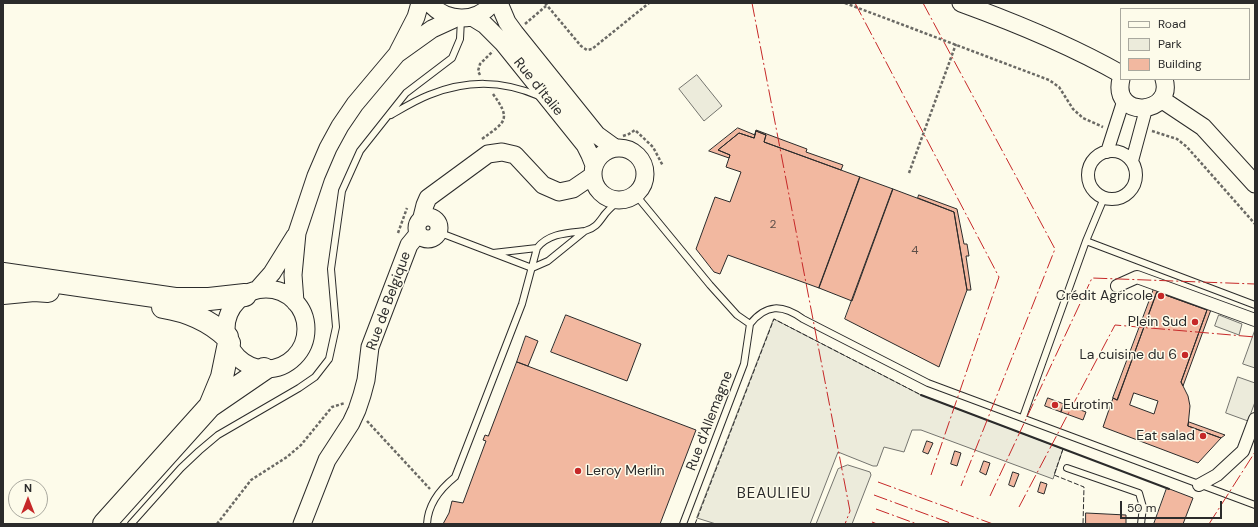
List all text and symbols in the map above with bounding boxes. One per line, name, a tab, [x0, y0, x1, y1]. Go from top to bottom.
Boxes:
legend	[1120, 8, 1250, 80]
text: Road	[1158, 16, 1186, 32]
text: Park	[1158, 36, 1182, 52]
street label: Rue d'Italie	[509, 55, 567, 119]
text: Building	[1158, 56, 1202, 72]
house number: 2	[770, 218, 776, 232]
house number: 4	[911, 244, 919, 258]
street label: Rue de Belgique	[363, 249, 415, 353]
place label: Crédit Agricole	[1056, 288, 1153, 304]
marker: Crédit Agricole	[1156, 291, 1166, 301]
place label: Plein Sud	[1128, 314, 1187, 330]
marker: Plein Sud	[1190, 317, 1200, 327]
place label: La cuisine du 6	[1079, 347, 1177, 363]
marker: La cuisine du 6	[1180, 350, 1190, 360]
street label: Rue d'Allemagne	[683, 369, 737, 473]
place label: Eurotim	[1063, 397, 1113, 413]
marker: Eurotim	[1050, 400, 1060, 410]
place label: Eat salad	[1136, 428, 1195, 444]
marker: Eat salad	[1198, 431, 1208, 441]
place label: Leroy Merlin	[586, 463, 665, 479]
marker: Leroy Merlin	[573, 466, 583, 476]
north arrow	[8, 479, 48, 519]
text: N	[24, 481, 32, 495]
district label: BEAULIEU	[737, 485, 811, 503]
scale bar	[1122, 493, 1224, 519]
text: 50 m	[1127, 500, 1156, 516]

